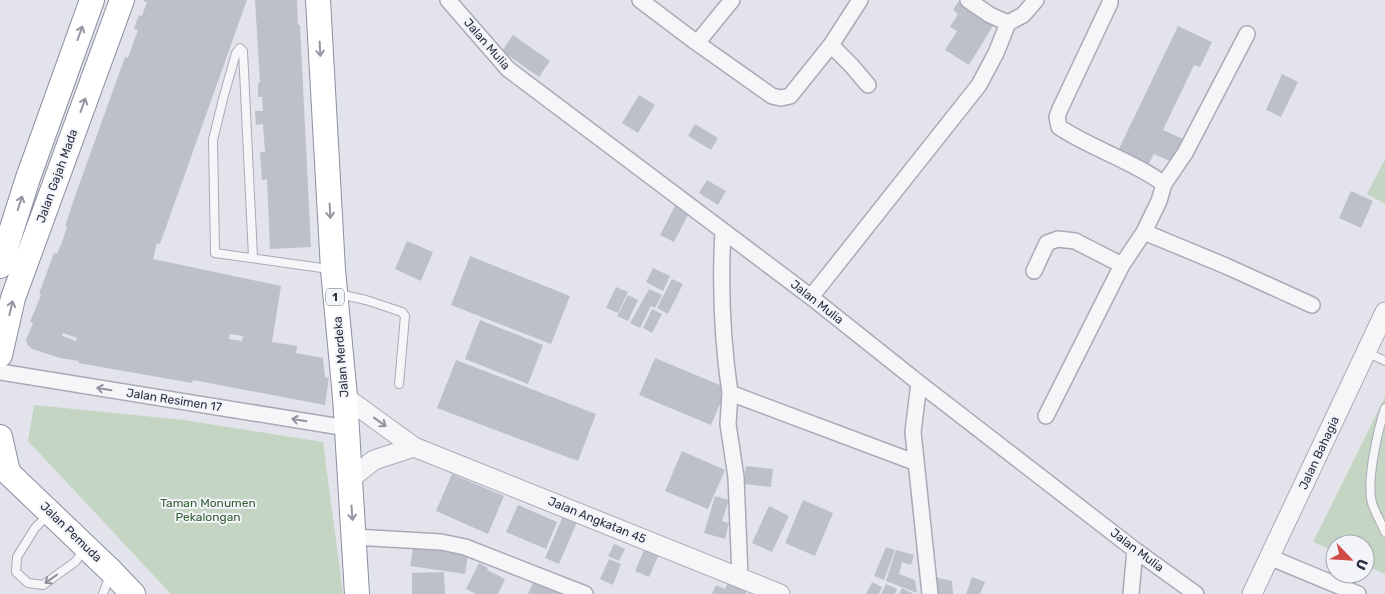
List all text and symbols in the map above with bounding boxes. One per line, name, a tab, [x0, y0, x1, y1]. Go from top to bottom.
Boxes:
street label: Jalan Mulia	[461, 16, 513, 72]
one-way arrow	[76, 26, 85, 41]
one-way arrow	[316, 40, 325, 56]
one-way arrow	[79, 98, 88, 114]
street label: Jalan Gajah Mada	[34, 127, 80, 225]
one-way arrow	[16, 195, 26, 211]
one-way arrow	[325, 203, 334, 219]
street label: Jalan Mulia	[788, 277, 846, 327]
road number: 1	[326, 288, 344, 306]
one-way arrow	[7, 300, 16, 316]
street label: Jalan Merdeka	[330, 316, 352, 398]
one-way arrow	[96, 383, 112, 393]
street label: Jalan Resimen 17	[125, 386, 223, 414]
street label: Jalan Bahagia	[1296, 414, 1342, 492]
one-way arrow	[291, 415, 307, 425]
one-way arrow	[372, 417, 386, 427]
street label: Jalan Angkatan 45	[546, 494, 648, 546]
park label: Taman Monumen Pekalongan	[160, 496, 256, 524]
street label: Jalan Pemuda	[37, 499, 105, 565]
one-way arrow	[347, 504, 357, 520]
street label: Jalan Mulia	[1108, 525, 1166, 575]
north arrow	[1325, 534, 1375, 584]
text: U	[1351, 556, 1371, 572]
one-way arrow	[44, 574, 58, 585]

